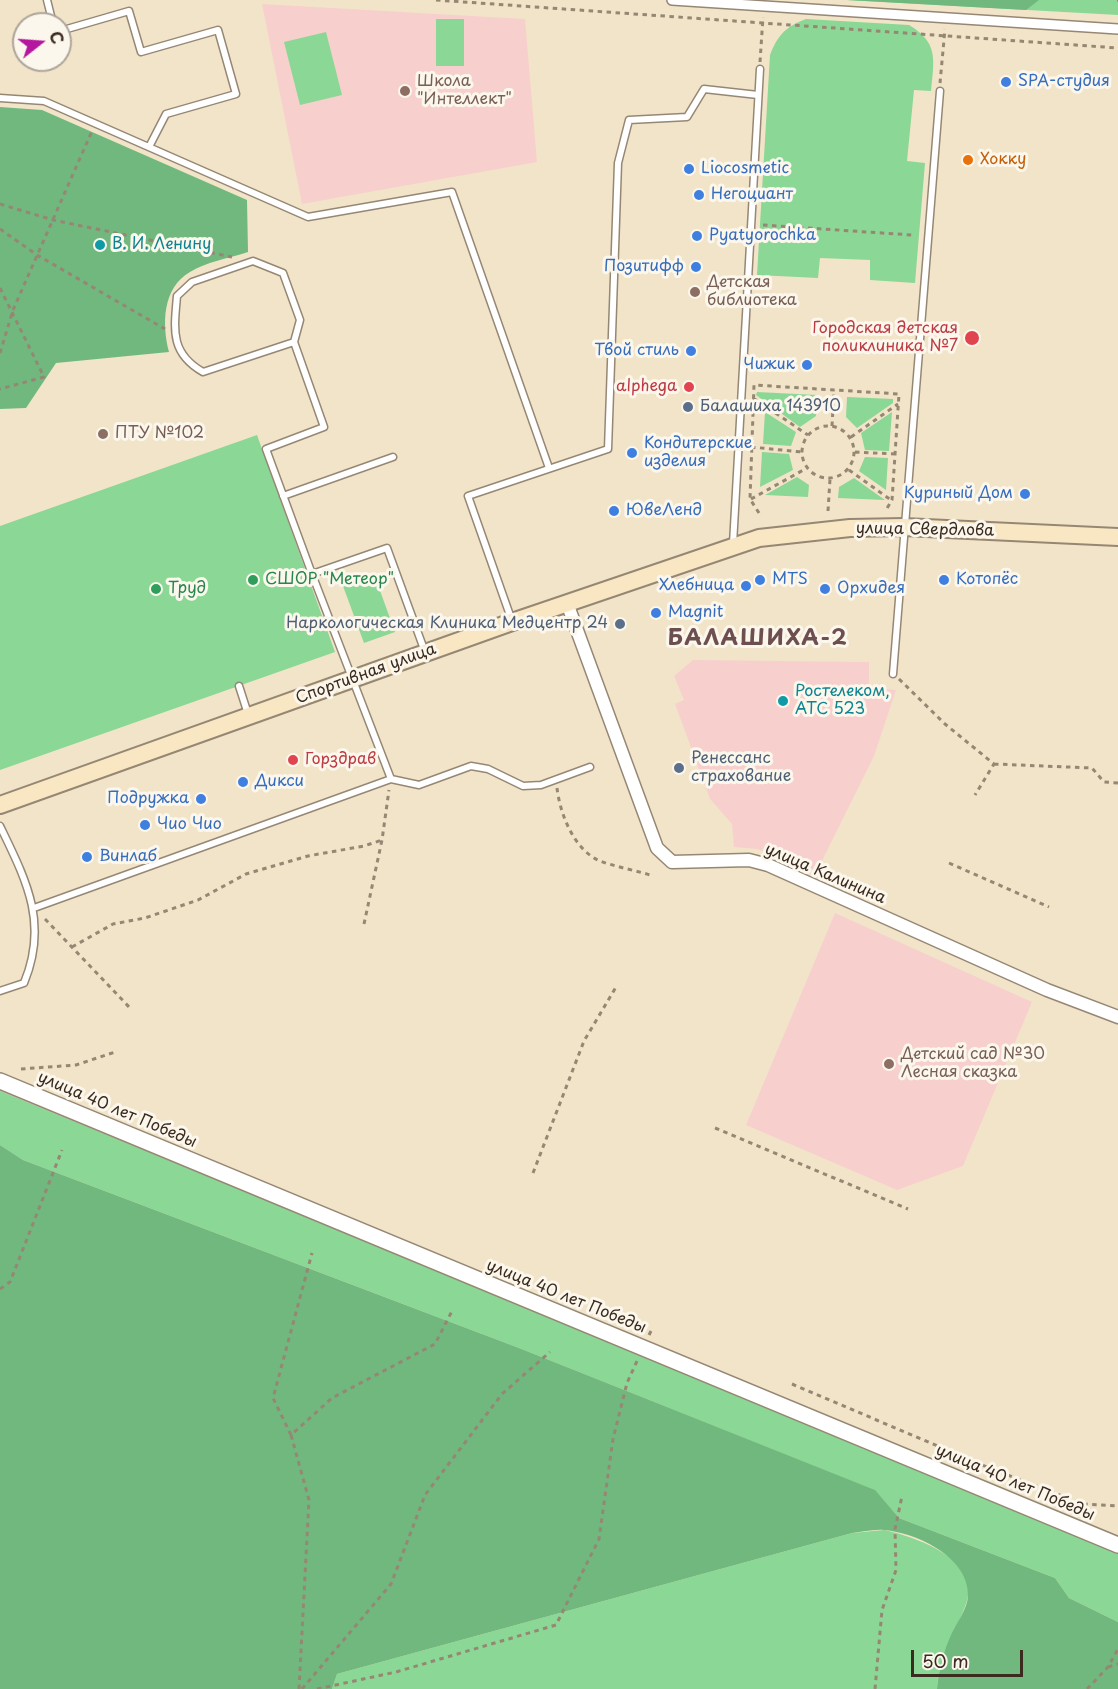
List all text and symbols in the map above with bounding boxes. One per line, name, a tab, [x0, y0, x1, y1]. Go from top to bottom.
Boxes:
north arrow	[12, 12, 72, 72]
text: С	[44, 28, 71, 47]
place label: Школа "Интеллект"	[417, 72, 512, 110]
place label: SPA-студия	[1018, 72, 1110, 92]
marker: SPA-студия	[999, 75, 1013, 89]
marker: Школа "Интеллект"	[398, 84, 412, 98]
place label: Хокку	[980, 150, 1026, 170]
marker: Хокку	[961, 153, 975, 167]
place label: Liocosmetic	[701, 159, 789, 179]
marker: Liocosmetic	[682, 162, 696, 176]
place label: Негоциант	[711, 185, 793, 205]
marker: Негоциант	[692, 188, 706, 202]
place label: Pyatyorochka	[709, 226, 816, 246]
marker: Pyatyorochka	[690, 229, 704, 243]
place label: В. И. Ленину	[112, 235, 211, 255]
marker: В. И. Ленину	[93, 238, 107, 252]
place label: Позитифф	[604, 257, 684, 277]
marker: Позитифф	[689, 260, 703, 274]
place label: Детская библиотека	[707, 273, 797, 311]
marker: Детская библиотека	[688, 285, 702, 299]
place label: Городская детская поликлиника №7	[812, 319, 958, 357]
marker: Городская детская поликлиника №7	[963, 329, 981, 347]
place label: Твой стиль	[594, 341, 679, 361]
marker: Твой стиль	[684, 344, 698, 358]
place label: Чижик	[743, 355, 795, 375]
marker: Чижик	[800, 358, 814, 372]
place label: alphega	[616, 377, 677, 397]
marker: alphega	[682, 380, 696, 394]
place label: Балашиха 143910	[700, 397, 841, 417]
marker: Балашиха 143910	[681, 400, 695, 414]
place label: ПТУ №102	[115, 424, 204, 444]
marker: ПТУ №102	[96, 427, 110, 441]
place label: Кондитерские изделия	[644, 434, 752, 472]
marker: Кондитерские изделия	[625, 446, 639, 460]
place label: Куриный Дом	[904, 484, 1013, 504]
marker: Куриный Дом	[1018, 487, 1032, 501]
place label: ЮвеЛенд	[626, 501, 702, 521]
marker: ЮвеЛенд	[607, 504, 621, 518]
street label: улица Свердлова	[856, 519, 994, 541]
place label: СШОР "Метеор"	[265, 570, 394, 590]
place label: MTS	[772, 570, 808, 590]
place label: Котопёс	[956, 570, 1018, 590]
marker: СШОР "Метеор"	[246, 573, 260, 587]
marker: MTS	[753, 573, 767, 587]
marker: Котопёс	[937, 573, 951, 587]
place label: Хлебница	[659, 576, 734, 596]
place label: Труд	[168, 579, 206, 599]
marker: Хлебница	[739, 579, 753, 593]
place label: Орхидея	[837, 579, 905, 599]
marker: Труд	[149, 582, 163, 596]
marker: Орхидея	[818, 582, 832, 596]
place label: Magnit	[668, 603, 723, 623]
marker: Magnit	[649, 606, 663, 620]
place label: Наркологическая Клиника Медцентр 24	[286, 614, 608, 634]
marker: Наркологическая Клиника Медцентр 24	[613, 617, 627, 631]
district label: БАЛАШИХА-2	[669, 626, 847, 652]
street label: Спортивная улица	[293, 640, 439, 708]
place label: Ростелеком, АТС 523	[795, 682, 890, 720]
marker: Ростелеком, АТС 523	[776, 694, 790, 708]
place label: Ренессанс страхование	[691, 749, 791, 787]
place label: Горздрав	[305, 750, 376, 770]
marker: Горздрав	[286, 753, 300, 767]
marker: Ренессанс страхование	[672, 761, 686, 775]
place label: Дикси	[255, 772, 304, 792]
marker: Дикси	[236, 775, 250, 789]
place label: Подружка	[107, 789, 189, 809]
marker: Подружка	[194, 792, 208, 806]
place label: Чио Чио	[157, 815, 222, 835]
marker: Чио Чио	[138, 818, 152, 832]
street label: улица Калинина	[762, 840, 888, 908]
place label: Винлаб	[99, 847, 157, 867]
marker: Винлаб	[80, 850, 94, 864]
place label: Детский сад №30 Лесная сказка	[901, 1045, 1045, 1083]
marker: Детский сад №30 Лесная сказка	[882, 1057, 896, 1071]
street label: улица 40 лет Победы	[35, 1068, 199, 1152]
street label: улица 40 лет Победы	[483, 1256, 649, 1338]
street label: улица 40 лет Победы	[933, 1441, 1097, 1525]
scale bar	[914, 1638, 1026, 1676]
text: 50 m	[922, 1647, 969, 1674]

